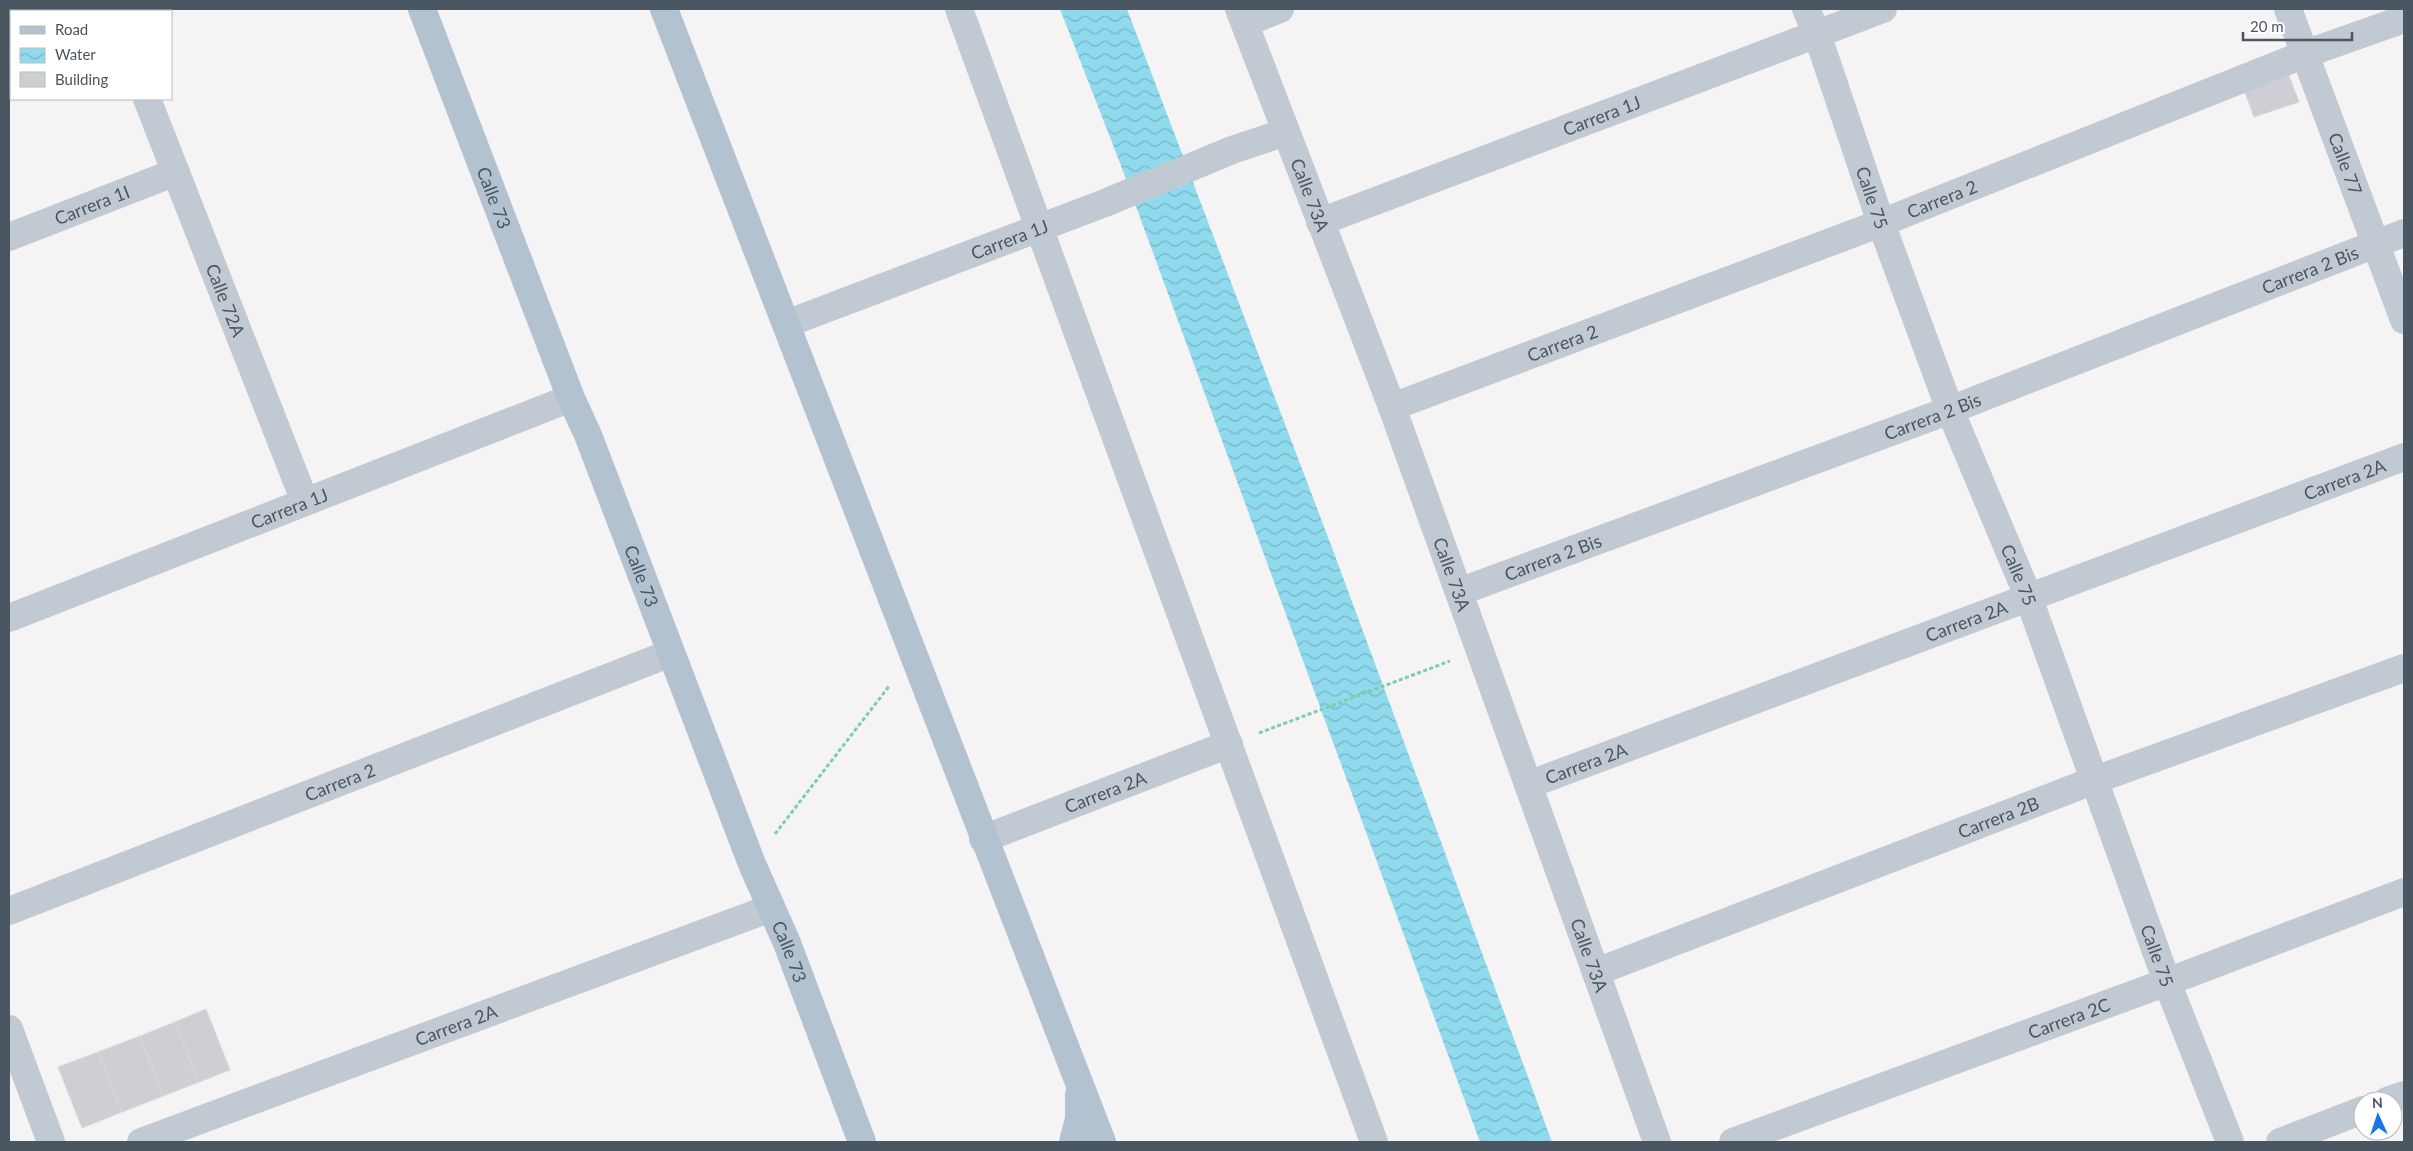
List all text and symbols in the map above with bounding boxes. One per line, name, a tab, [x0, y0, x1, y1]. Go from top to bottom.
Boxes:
legend	[10, 10, 172, 100]
scale bar	[2243, 10, 2352, 42]
text: 20 m	[2250, 17, 2284, 35]
text: Road	[55, 20, 88, 38]
text: Water	[55, 45, 96, 63]
text: Building	[55, 70, 108, 88]
street label: Carrera 1J	[1560, 91, 1643, 140]
street label: Calle 77	[2324, 130, 2367, 198]
street label: Calle 73A	[1286, 155, 1335, 235]
street label: Calle 75	[1852, 163, 1893, 232]
street label: Calle 73	[472, 164, 516, 232]
street label: Carrera 2	[1904, 175, 1980, 223]
street label: Carrera 1I	[51, 180, 133, 229]
street label: Carrera 1J	[968, 215, 1051, 264]
street label: Carrera 2 Bis	[2259, 241, 2362, 298]
street label: Calle 72A	[202, 260, 250, 341]
street label: Carrera 2	[1524, 320, 1601, 366]
street label: Carrera 2 Bis	[1881, 388, 1984, 444]
street label: Carrera 2A	[2301, 454, 2389, 505]
street label: Carrera 1J	[247, 483, 331, 533]
street label: Carrera 2 Bis	[1501, 529, 1605, 585]
street label: Calle 73A	[1429, 534, 1476, 615]
street label: Calle 75	[1997, 541, 2042, 609]
street label: Calle 73	[620, 542, 664, 610]
street label: Carrera 2A	[1922, 595, 2011, 646]
street label: Carrera 2A	[1542, 738, 1631, 789]
street label: Carrera 2	[301, 758, 378, 806]
street label: Carrera 2A	[1061, 766, 1150, 818]
street label: Carrera 2B	[1954, 792, 2042, 843]
street label: Calle 73A	[1566, 915, 1613, 996]
street label: Calle 73	[768, 917, 812, 986]
street label: Calle 75	[2136, 921, 2179, 990]
street label: Carrera 2C	[2025, 993, 2113, 1043]
street label: Carrera 2A	[412, 999, 501, 1050]
north arrow	[2353, 1091, 2403, 1141]
text: N	[2371, 1094, 2383, 1111]

